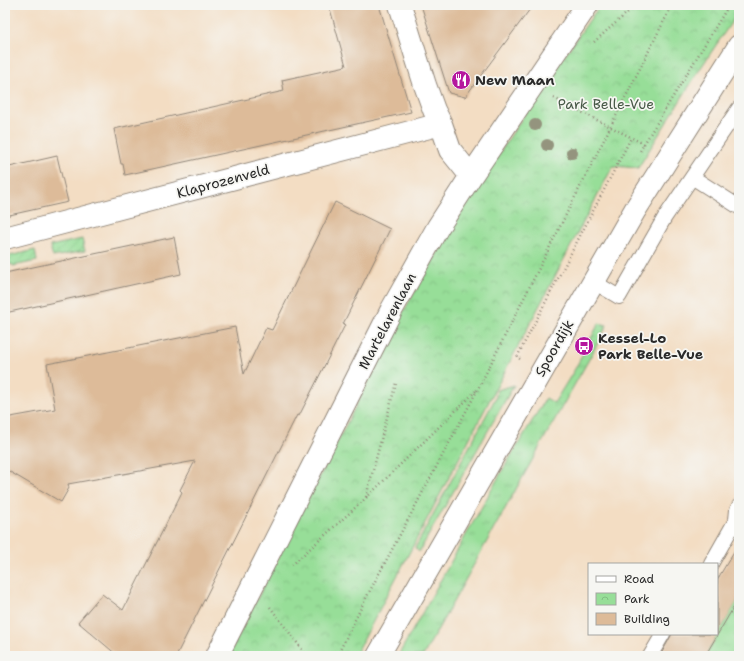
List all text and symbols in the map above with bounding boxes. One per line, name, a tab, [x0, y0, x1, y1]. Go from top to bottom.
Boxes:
restaurant icon: New Maan	[450, 69, 472, 91]
place label: New Maan	[475, 71, 555, 89]
park label: Park Belle-Vue	[558, 95, 654, 113]
street label: Klaprozenveld	[175, 160, 272, 202]
street label: Martelarenlaan	[354, 269, 420, 372]
street label: Spoordijk	[531, 316, 577, 380]
place label: Kessel-Lo Park Belle-Vue	[598, 329, 703, 363]
bus stop icon: Kessel-Lo Park Belle-Vue	[573, 335, 595, 357]
legend	[588, 563, 718, 635]
text: Road	[624, 571, 655, 587]
text: Park	[624, 591, 650, 607]
text: Building	[624, 611, 670, 627]

